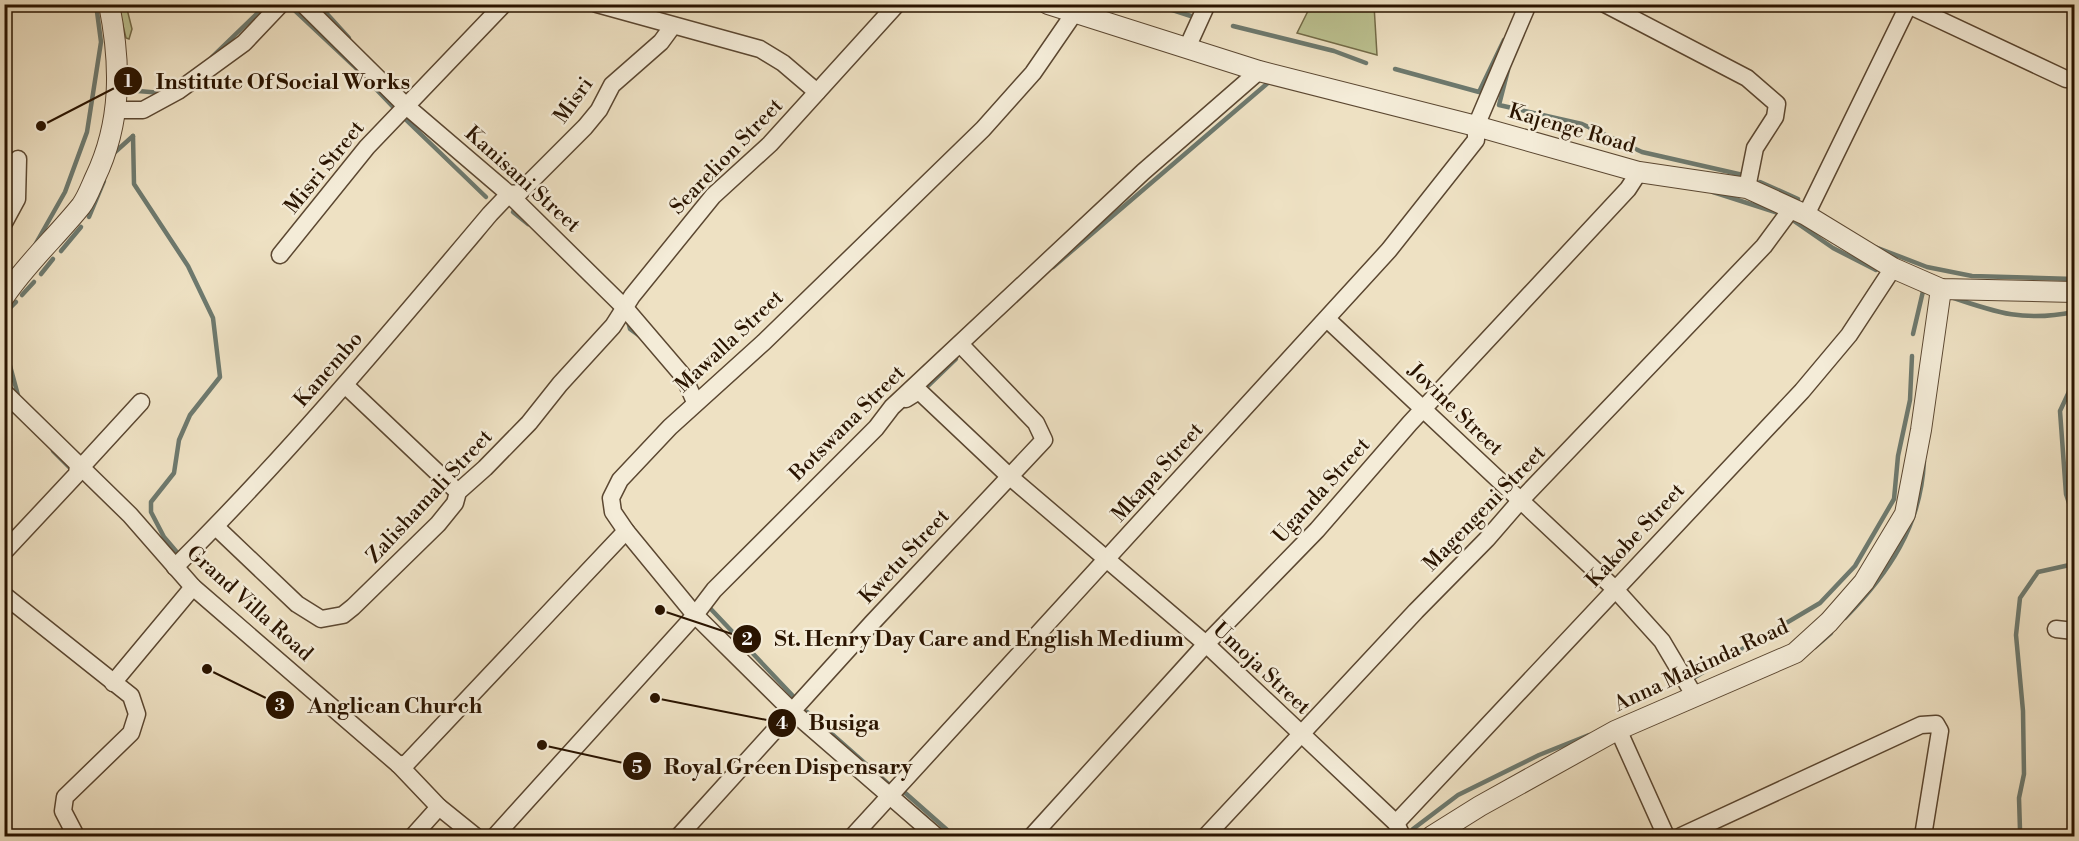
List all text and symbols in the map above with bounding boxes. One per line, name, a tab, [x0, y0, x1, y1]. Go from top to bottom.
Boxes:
callout: Institute Of Social Works	[113, 61, 422, 101]
text: Institute Of Social Works	[156, 69, 410, 96]
text: 1	[124, 70, 133, 93]
street label: Misri	[548, 72, 599, 129]
street label: Searelion Street	[665, 93, 789, 220]
street label: Kajenge Road	[1505, 98, 1638, 160]
street label: Misri Street	[279, 115, 371, 220]
street label: Kanisani Street	[459, 121, 586, 239]
street label: Mawalla Street	[670, 285, 790, 399]
street label: Kanembo	[289, 326, 369, 413]
street label: Jovine Street	[1402, 357, 1509, 462]
street label: Botswana Street	[784, 360, 911, 488]
street label: Mkapa Street	[1106, 417, 1210, 528]
street label: Zalishamali Street	[361, 424, 499, 569]
street label: Uganda Street	[1268, 432, 1376, 549]
street label: Magengeni Street	[1418, 440, 1552, 577]
street label: Kakobe Street	[1581, 478, 1691, 593]
street label: Kwetu Street	[854, 503, 956, 610]
street label: Grand Villa Road	[181, 540, 318, 667]
street label: Anna Makinda Road	[1609, 614, 1793, 718]
street label: Umoja Street	[1207, 617, 1316, 721]
callout: St. Henry Day Care and English Medium	[732, 619, 1196, 659]
text: St. Henry Day Care and English Medium	[774, 626, 1184, 653]
text: 2	[741, 628, 753, 651]
callout: Anglican Church	[265, 685, 494, 725]
text: Anglican Church	[307, 693, 483, 720]
text: 3	[275, 694, 286, 717]
callout: Busiga	[767, 703, 892, 743]
text: Busiga	[808, 710, 881, 737]
text: 4	[776, 712, 788, 735]
callout: Royal Green Dispensary	[622, 746, 924, 786]
text: Royal Green Dispensary	[664, 754, 913, 781]
text: 5	[631, 756, 643, 779]

